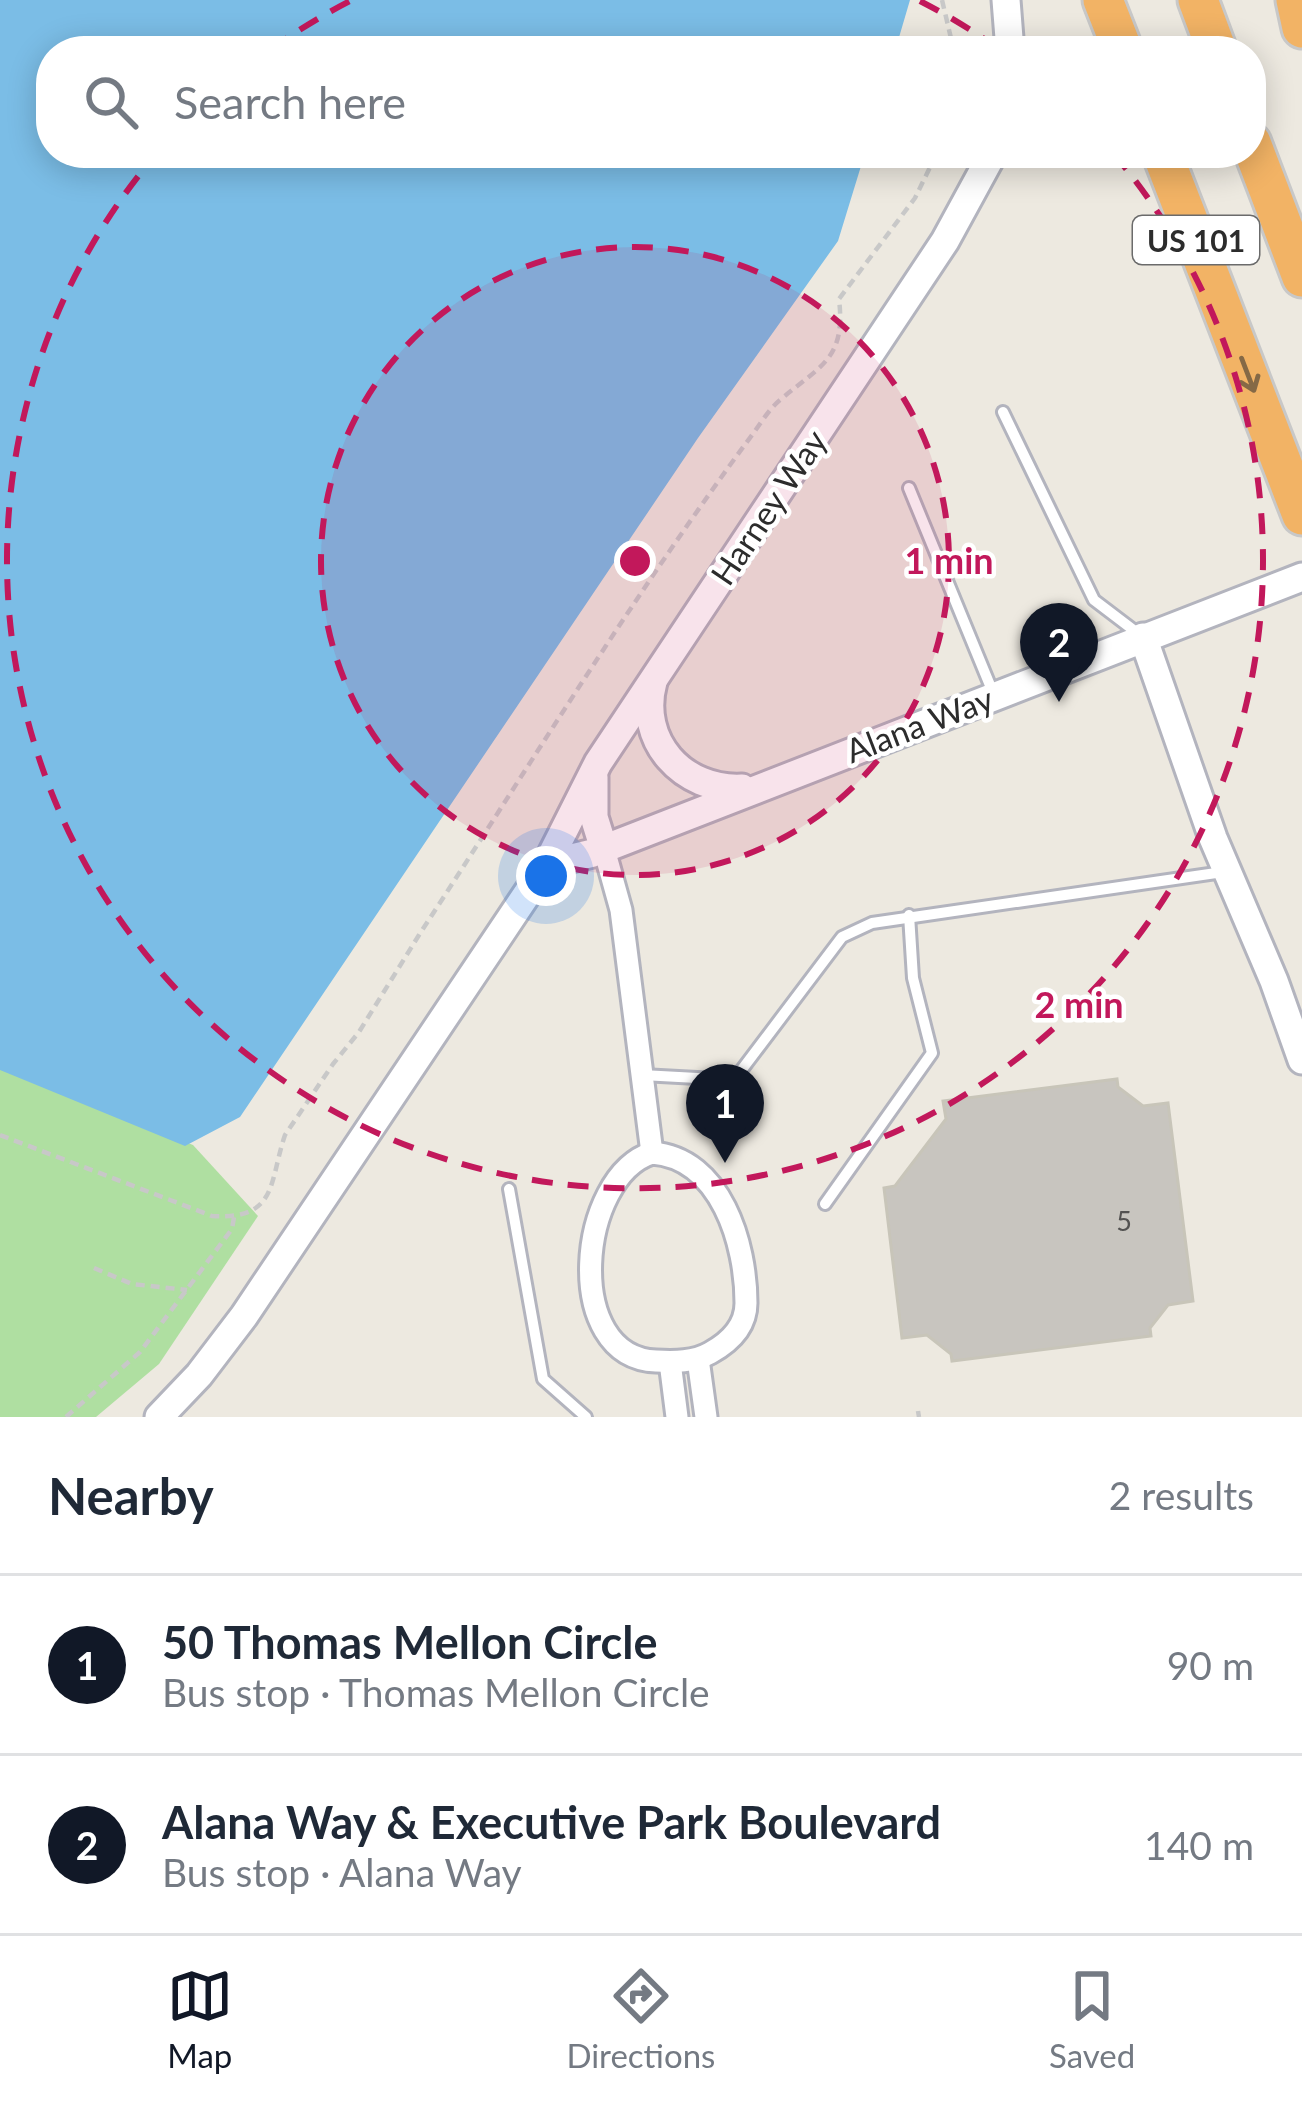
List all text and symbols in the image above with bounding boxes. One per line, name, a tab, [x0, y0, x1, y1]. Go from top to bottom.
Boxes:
search box	[36, 36, 1266, 168]
icon: search	[78, 69, 144, 135]
text: Search here	[174, 75, 406, 129]
road number: US 101	[1133, 216, 1259, 264]
one-way arrow	[1238, 355, 1260, 392]
street label: Harney Way	[702, 422, 834, 592]
text: 1 min	[904, 538, 994, 582]
centre of rings	[614, 540, 656, 582]
pin: 2	[1020, 603, 1098, 702]
street label: Alana Way	[840, 678, 998, 770]
your location	[516, 846, 576, 906]
text: 2 min	[1034, 982, 1124, 1026]
pin: 1	[686, 1064, 764, 1163]
house number: 5	[1116, 1204, 1132, 1237]
text: Nearby	[48, 1465, 214, 1526]
text: 2 results	[1109, 1472, 1254, 1518]
text: 50 Thomas Mellon Circle	[162, 1615, 657, 1669]
text: 1	[76, 1642, 98, 1688]
text: 90 m	[1167, 1642, 1254, 1688]
text: Bus stop · Thomas Mellon Circle	[162, 1669, 710, 1715]
text: Alana Way & Executive Park Boulevard	[162, 1795, 941, 1849]
text: 2	[76, 1822, 98, 1868]
text: 140 m	[1144, 1822, 1254, 1868]
text: Bus stop · Alana Way	[162, 1849, 522, 1895]
tab: Map	[167, 1963, 233, 2075]
tab: Directions	[566, 1963, 715, 2075]
tab: Saved	[1049, 1963, 1135, 2075]

